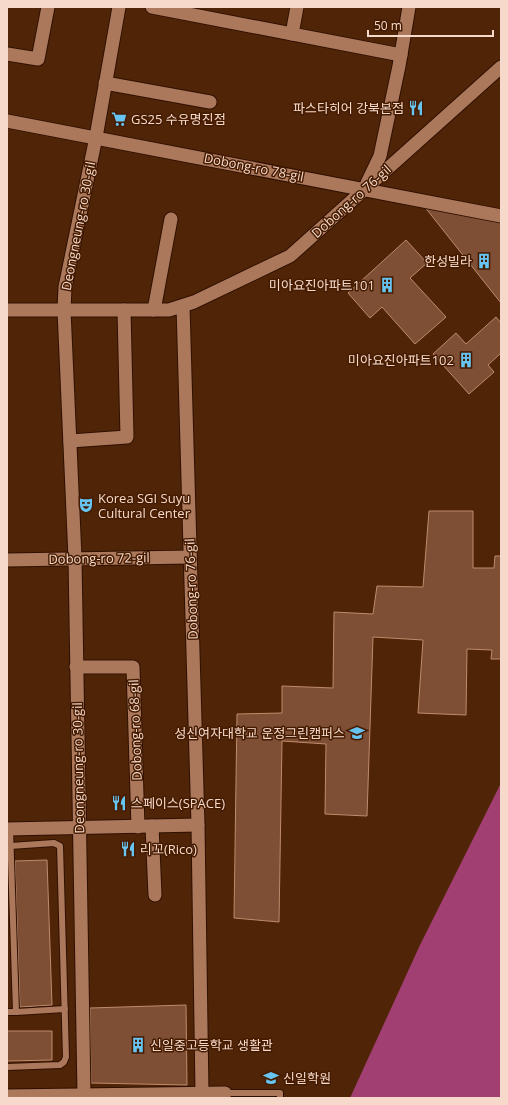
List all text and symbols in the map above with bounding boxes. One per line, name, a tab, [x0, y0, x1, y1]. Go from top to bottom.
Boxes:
scale bar	[368, 12, 493, 38]
text: 50 m	[374, 17, 402, 34]
place label: 파스타히어 강북본점	[293, 99, 404, 117]
restaurant icon: 파스타히어 강북본점	[407, 99, 425, 117]
supermarket icon: GS25 수유명진점	[110, 110, 128, 128]
place label: GS25 수유명진점	[131, 110, 226, 128]
street label: Dobong-ro 78-gil	[202, 148, 306, 186]
street label: Deongneung-ro 30-gil	[57, 160, 99, 292]
street label: Dobong-ro 76-gil	[307, 160, 395, 242]
place label: 한성빌라	[424, 252, 472, 270]
building icon: 한성빌라	[475, 252, 493, 270]
place label: 미아요진아파트101	[269, 276, 375, 294]
building icon: 미아요진아파트101	[378, 276, 396, 294]
place label: 미아요진아파트102	[348, 351, 454, 369]
building icon: 미아요진아파트102	[457, 351, 475, 369]
place label: Korea SGI Suyu Cultural Center	[98, 489, 191, 522]
theatre icon: Korea SGI Suyu Cultural Center	[77, 496, 95, 514]
street label: Dobong-ro 76-gil	[180, 538, 202, 640]
street label: Dobong-ro 72-gil	[48, 548, 150, 568]
street label: Dobong-ro 68-gil	[124, 679, 146, 781]
street label: Deongneung-ro 30-gil	[68, 702, 88, 834]
place label: 성신여자대학교 운정그린캠퍼스	[174, 724, 345, 742]
school or university icon: 성신여자대학교 운정그린캠퍼스	[348, 724, 366, 742]
restaurant icon: 스페이스(SPACE)	[110, 794, 128, 812]
place label: 스페이스(SPACE)	[131, 794, 225, 812]
restaurant icon: 리꼬(Rico)	[119, 840, 137, 858]
place label: 리꼬(Rico)	[140, 840, 197, 858]
building icon: 신일중고등학교 생활관	[129, 1036, 147, 1054]
place label: 신일중고등학교 생활관	[150, 1036, 273, 1054]
school or university icon: 신일학원	[262, 1069, 280, 1087]
place label: 신일학원	[283, 1069, 331, 1087]

